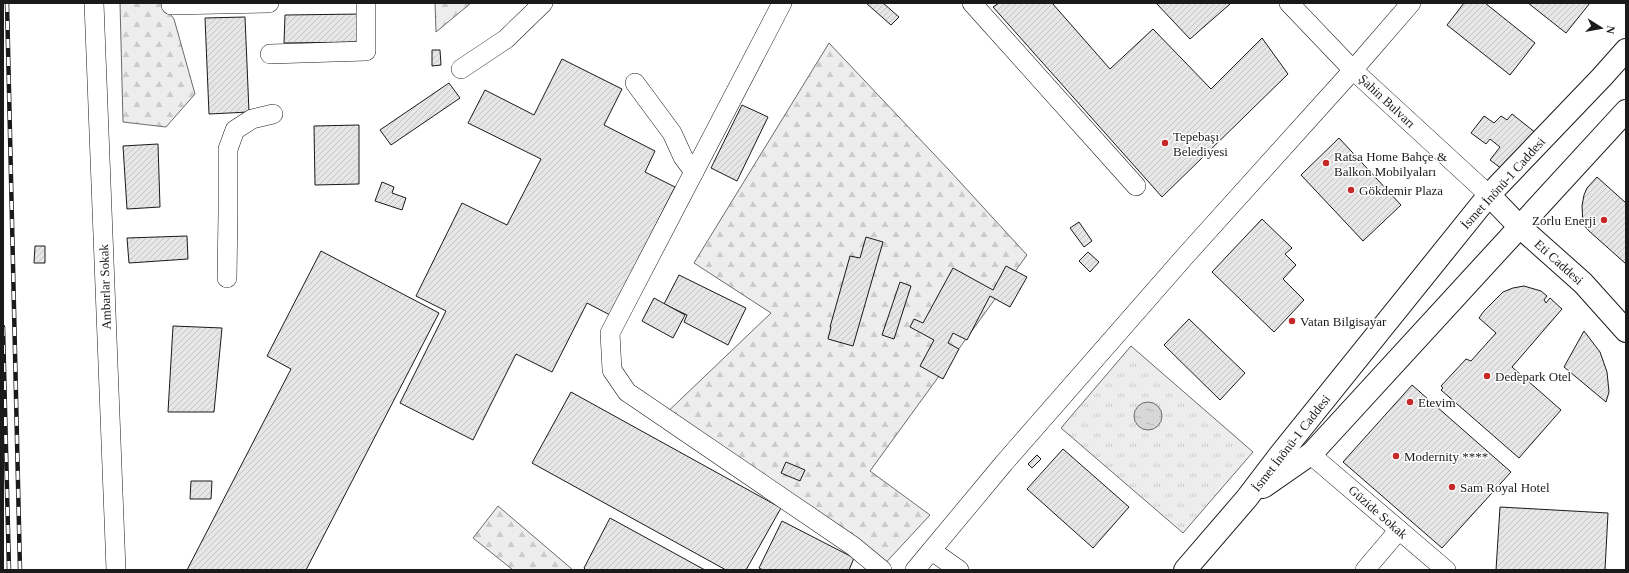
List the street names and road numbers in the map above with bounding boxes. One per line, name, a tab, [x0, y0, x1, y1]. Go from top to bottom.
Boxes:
street label: Şahin Bulvarı	[1356, 71, 1419, 131]
street label: İsmet İnönü-1 Caddesi	[1458, 134, 1548, 232]
street label: Eti Caddesi	[1532, 236, 1587, 288]
street label: Ambarlar Sokak	[96, 243, 114, 330]
street label: İsmet İnönü-1 Caddesi	[1249, 391, 1334, 494]
street label: Güzide Sokak	[1345, 482, 1411, 542]

